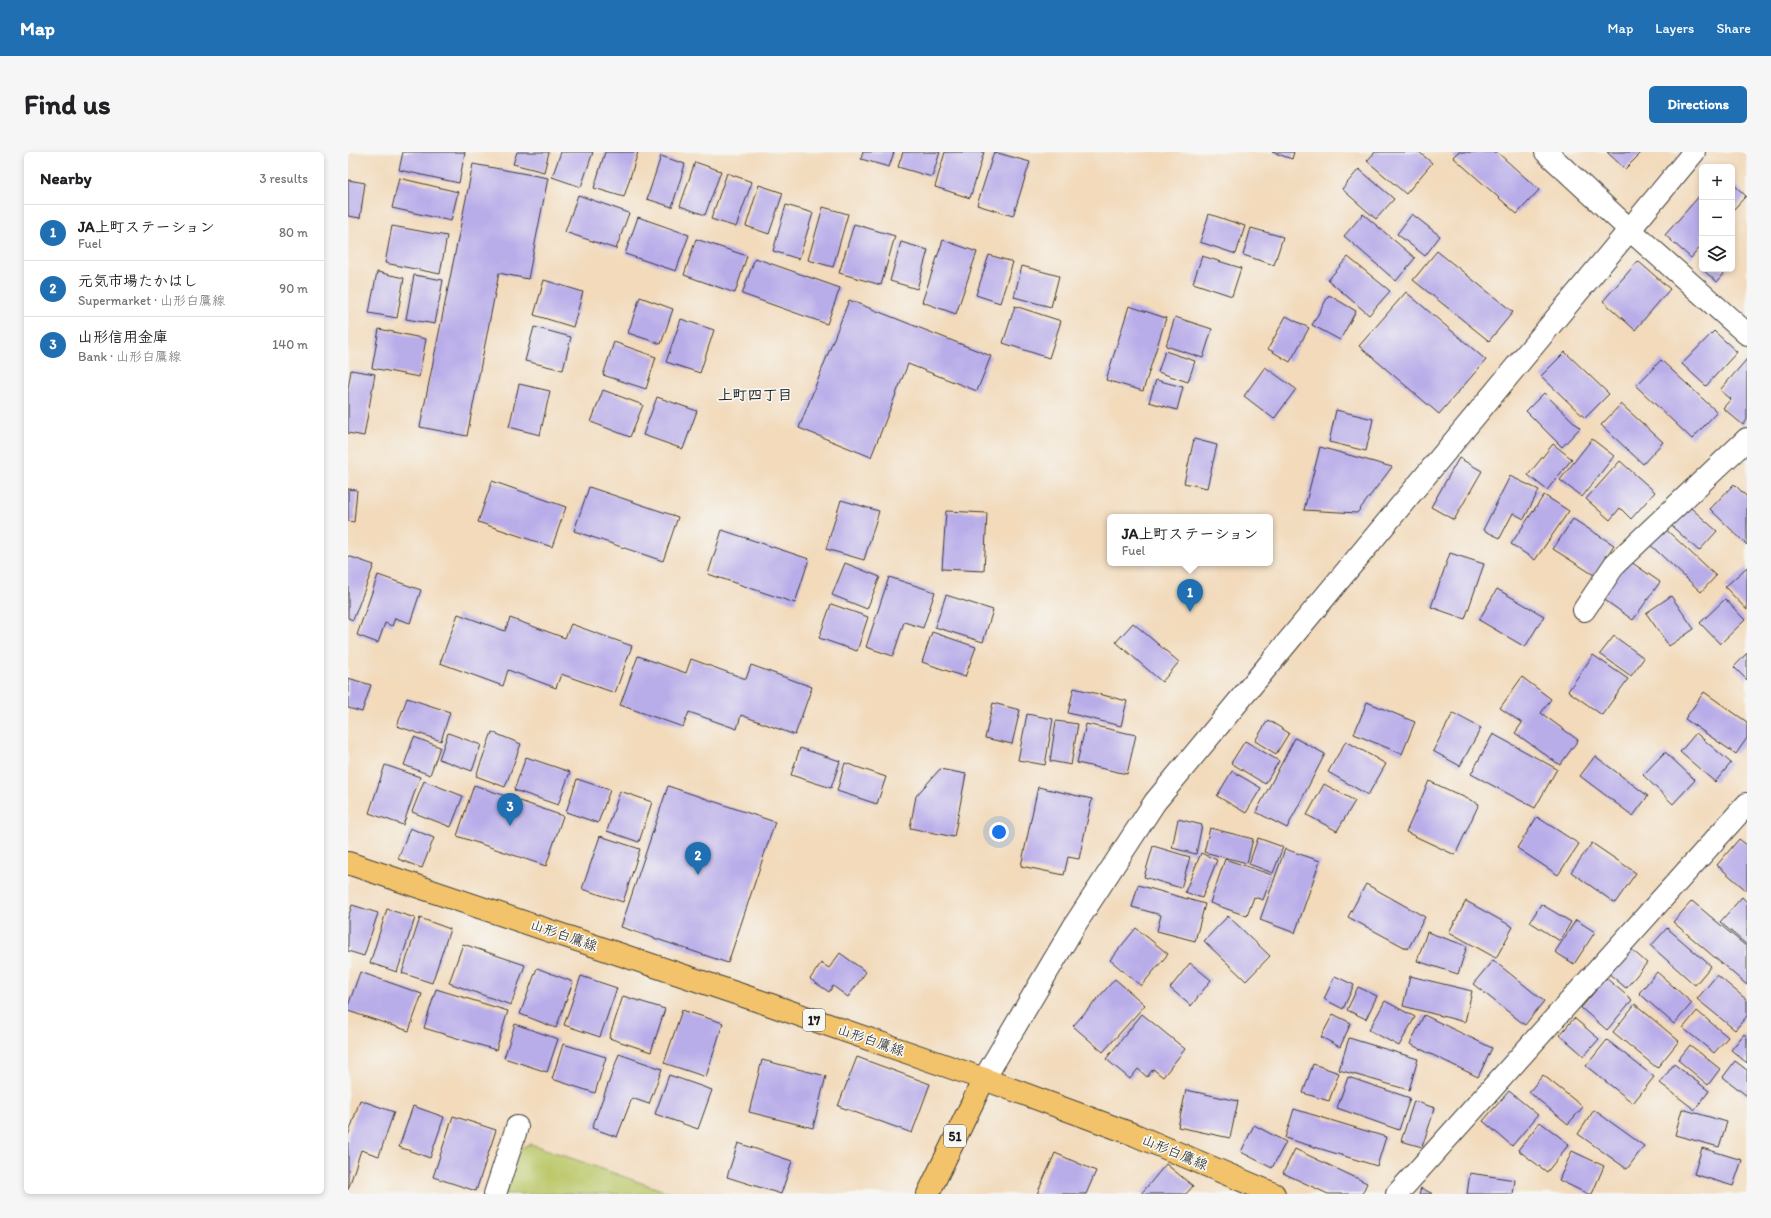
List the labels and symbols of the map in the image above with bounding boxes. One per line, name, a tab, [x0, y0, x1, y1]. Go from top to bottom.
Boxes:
district label: 上町四丁目	[717, 386, 793, 404]
pin: 1	[1177, 579, 1203, 612]
pin: 3	[497, 793, 523, 826]
your location	[989, 822, 1009, 842]
pin: 2	[685, 842, 711, 875]
street label: 山形白鷹線	[528, 916, 600, 955]
road number: 17	[803, 1009, 825, 1031]
street label: 山形白鷹線	[835, 1021, 907, 1060]
road number: 51	[944, 1125, 966, 1147]
street label: 山形白鷹線	[1139, 1131, 1210, 1174]

